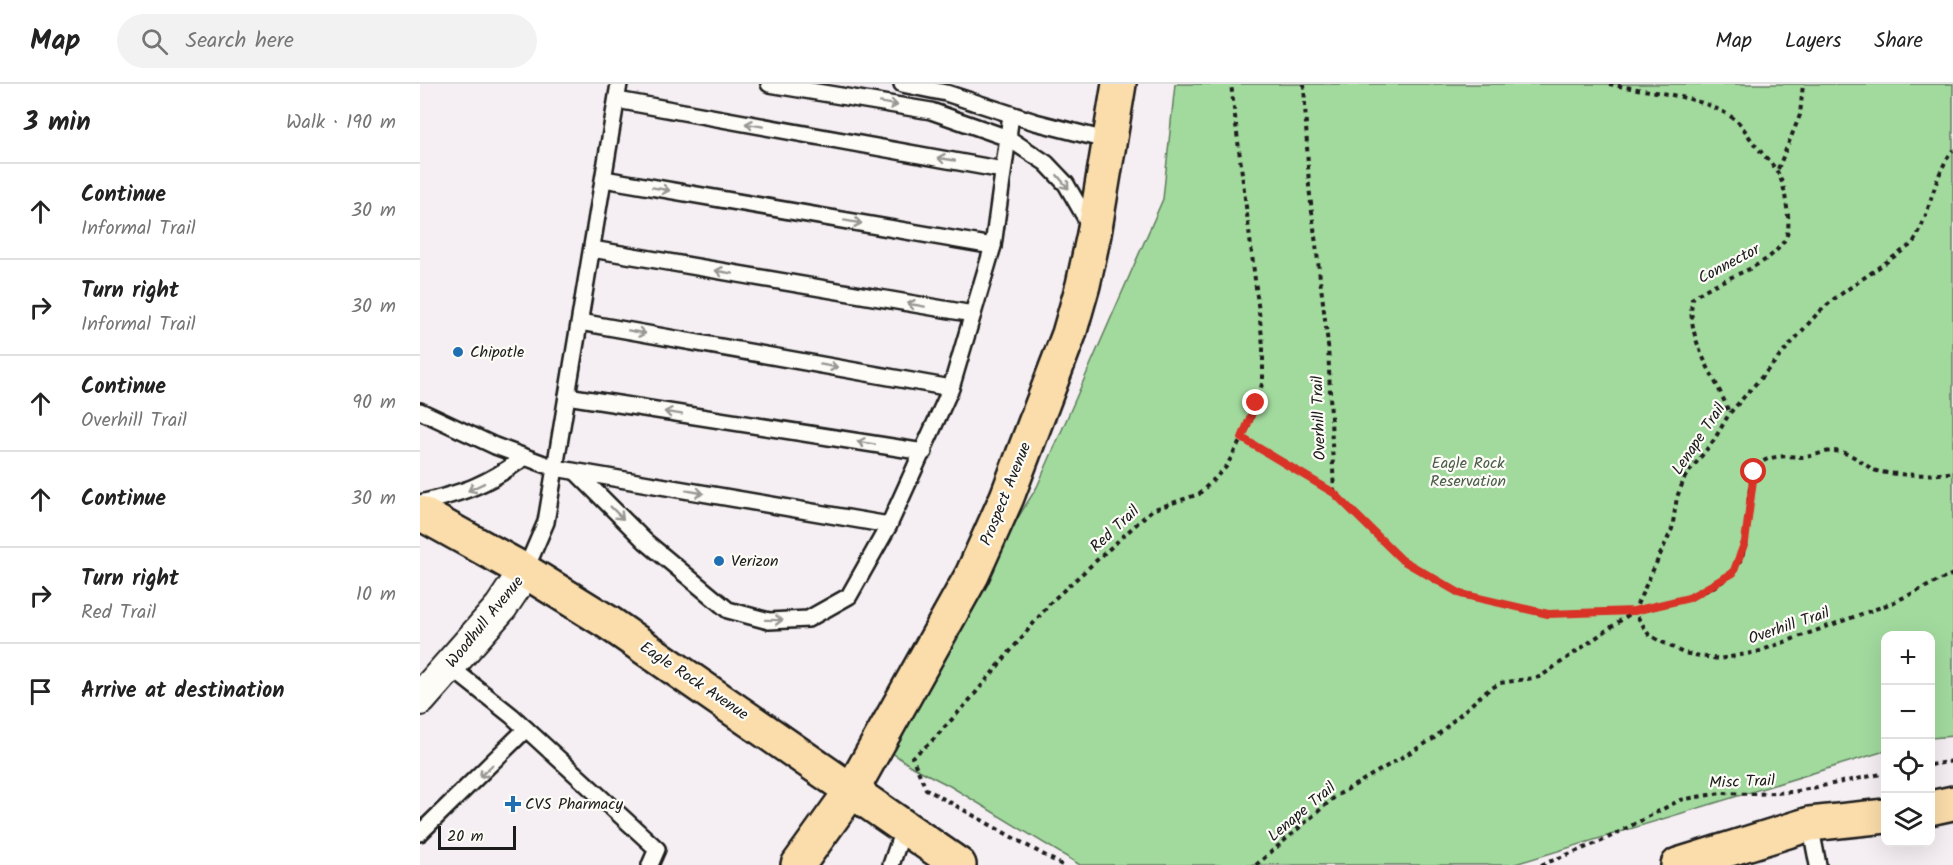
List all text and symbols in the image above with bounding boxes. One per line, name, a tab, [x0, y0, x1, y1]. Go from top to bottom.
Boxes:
search box	[117, 14, 537, 68]
text: Map	[30, 19, 81, 64]
text: Search here	[186, 24, 294, 59]
icon: search	[138, 25, 171, 58]
text: Map	[1715, 25, 1752, 58]
text: Layers	[1785, 25, 1841, 58]
text: Share	[1874, 25, 1923, 58]
one-way arrow	[878, 99, 898, 110]
text: 3 min	[24, 102, 91, 144]
text: Walk · 190 m	[286, 107, 396, 139]
one-way arrow	[744, 119, 764, 130]
one-way arrow	[936, 154, 956, 165]
one-way arrow	[1056, 174, 1069, 190]
text: Continue	[81, 178, 166, 213]
one-way arrow	[651, 183, 671, 194]
icon: ahead	[24, 195, 57, 228]
text: 30 m	[351, 195, 396, 227]
text: Informal Trail	[81, 213, 196, 245]
one-way arrow	[843, 217, 863, 228]
street label: Connector	[1694, 236, 1766, 291]
one-way arrow	[714, 266, 734, 277]
text: Turn right	[81, 274, 179, 309]
icon: right	[24, 291, 57, 324]
text: 30 m	[351, 291, 396, 323]
one-way arrow	[906, 299, 926, 310]
text: Informal Trail	[81, 309, 196, 341]
one-way arrow	[627, 327, 646, 338]
place label: Chipotle	[470, 340, 524, 365]
marker: Chipotle	[451, 345, 465, 359]
one-way arrow	[819, 361, 838, 372]
text: Continue	[81, 370, 166, 405]
street label: Overhill Trail	[1305, 375, 1333, 461]
icon: ahead	[24, 387, 57, 420]
text: 90 m	[352, 387, 396, 419]
route end	[1242, 389, 1268, 415]
street label: Lenape Trail	[1666, 398, 1732, 480]
text: Overhill Trail	[81, 405, 187, 437]
one-way arrow	[664, 407, 683, 418]
one-way arrow	[856, 438, 876, 449]
street label: Prospect Avenue	[974, 438, 1038, 550]
park label: Eagle Rock Reservation	[1430, 451, 1506, 494]
route start	[1740, 458, 1766, 484]
text: Continue	[81, 482, 166, 517]
one-way arrow	[467, 482, 485, 494]
icon: ahead	[24, 483, 57, 516]
text: 30 m	[351, 483, 396, 515]
one-way arrow	[685, 487, 705, 498]
street label: Red Trail	[1085, 499, 1146, 559]
one-way arrow	[610, 506, 624, 521]
place label: Verizon	[731, 549, 779, 574]
marker: Verizon	[712, 554, 726, 568]
text: Turn right	[81, 562, 179, 597]
street label: Woodhull Avenue	[440, 570, 530, 674]
icon: right	[24, 579, 57, 612]
text: 10 m	[356, 579, 396, 611]
text: Red Trail	[81, 597, 156, 629]
street label: Overhill Trail	[1745, 600, 1833, 652]
one-way arrow	[764, 615, 784, 626]
map controls	[1881, 631, 1935, 847]
button: +	[1881, 631, 1935, 685]
street label: Eagle Rock Avenue	[634, 635, 754, 727]
text: Arrive at destination	[81, 674, 284, 709]
icon: arrive	[24, 675, 57, 708]
button: −	[1881, 685, 1935, 739]
button: locate	[1881, 739, 1935, 793]
one-way arrow	[478, 764, 493, 778]
street label: Misc Trail	[1709, 768, 1775, 796]
street label: Lenape Trail	[1262, 776, 1342, 848]
place label: CVS Pharmacy	[525, 792, 623, 817]
button: layers	[1881, 793, 1935, 847]
marker: CVS Pharmacy	[506, 797, 520, 811]
scale bar	[438, 823, 516, 850]
text: 20 m	[447, 824, 483, 849]

